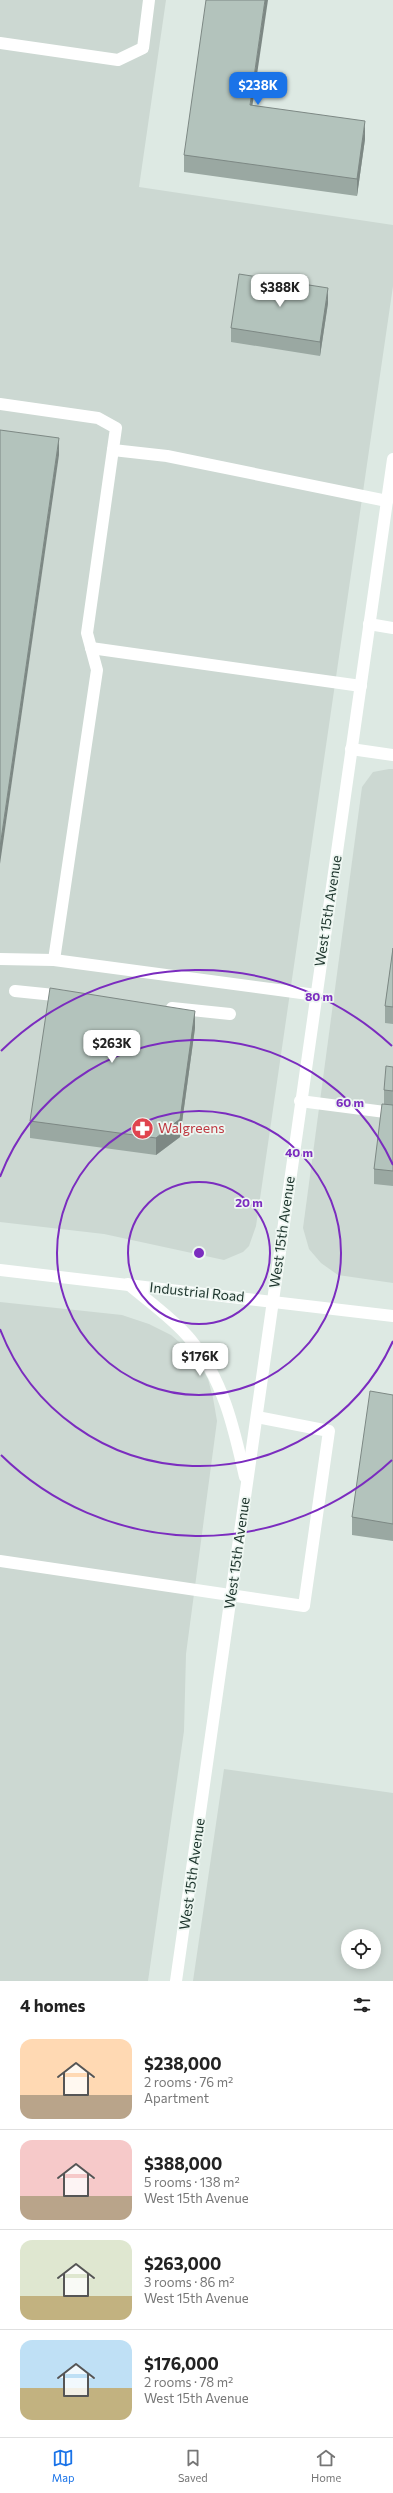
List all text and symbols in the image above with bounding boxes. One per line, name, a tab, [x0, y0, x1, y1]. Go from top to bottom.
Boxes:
pin: $238K	[230, 72, 286, 106]
text: $238K	[238, 77, 278, 93]
pin: $388K	[252, 274, 308, 308]
text: $388K	[260, 279, 300, 295]
street label: West 15th Avenue	[310, 854, 345, 968]
text: 80 m	[305, 989, 333, 1003]
pin: $263K	[84, 1030, 140, 1064]
text: $263K	[92, 1035, 132, 1051]
text: 60 m	[336, 1095, 364, 1109]
pharmacy icon: Walgreens	[129, 1115, 155, 1141]
place label: Walgreens	[158, 1119, 225, 1136]
text: 40 m	[285, 1145, 313, 1159]
street label: West 15th Avenue	[265, 1175, 298, 1289]
text: 20 m	[235, 1195, 263, 1209]
centre of rings	[192, 1246, 206, 1260]
street label: Industrial Road	[149, 1278, 245, 1305]
pin: $176K	[172, 1343, 228, 1377]
text: $176K	[181, 1348, 219, 1364]
street label: West 15th Avenue	[220, 1496, 253, 1610]
street label: West 15th Avenue	[175, 1817, 208, 1931]
map controls	[341, 1929, 381, 1969]
button: locate	[341, 1929, 381, 1969]
icon: filters	[351, 1994, 373, 2016]
text: 4 homes	[20, 1995, 85, 2016]
text: $238,000	[144, 2053, 222, 2074]
icon: home	[52, 2055, 100, 2103]
text: 2 rooms · 76 m²	[144, 2074, 233, 2090]
text: Apartment	[144, 2090, 209, 2106]
text: $388,000	[144, 2153, 222, 2174]
icon: home	[52, 2156, 100, 2204]
text: 5 rooms · 138 m²	[144, 2174, 240, 2190]
text: West 15th Avenue	[144, 2190, 249, 2206]
text: $263,000	[144, 2253, 221, 2274]
icon: home	[52, 2256, 100, 2304]
text: 3 rooms · 86 m²	[144, 2274, 235, 2290]
text: West 15th Avenue	[144, 2290, 249, 2306]
text: $176,000	[144, 2353, 219, 2374]
icon: home	[52, 2356, 100, 2404]
text: 2 rooms · 78 m²	[144, 2374, 233, 2390]
text: West 15th Avenue	[144, 2390, 249, 2406]
tab: Map	[52, 2447, 74, 2484]
tab: Saved	[178, 2447, 208, 2484]
tab: Home	[311, 2447, 341, 2484]

